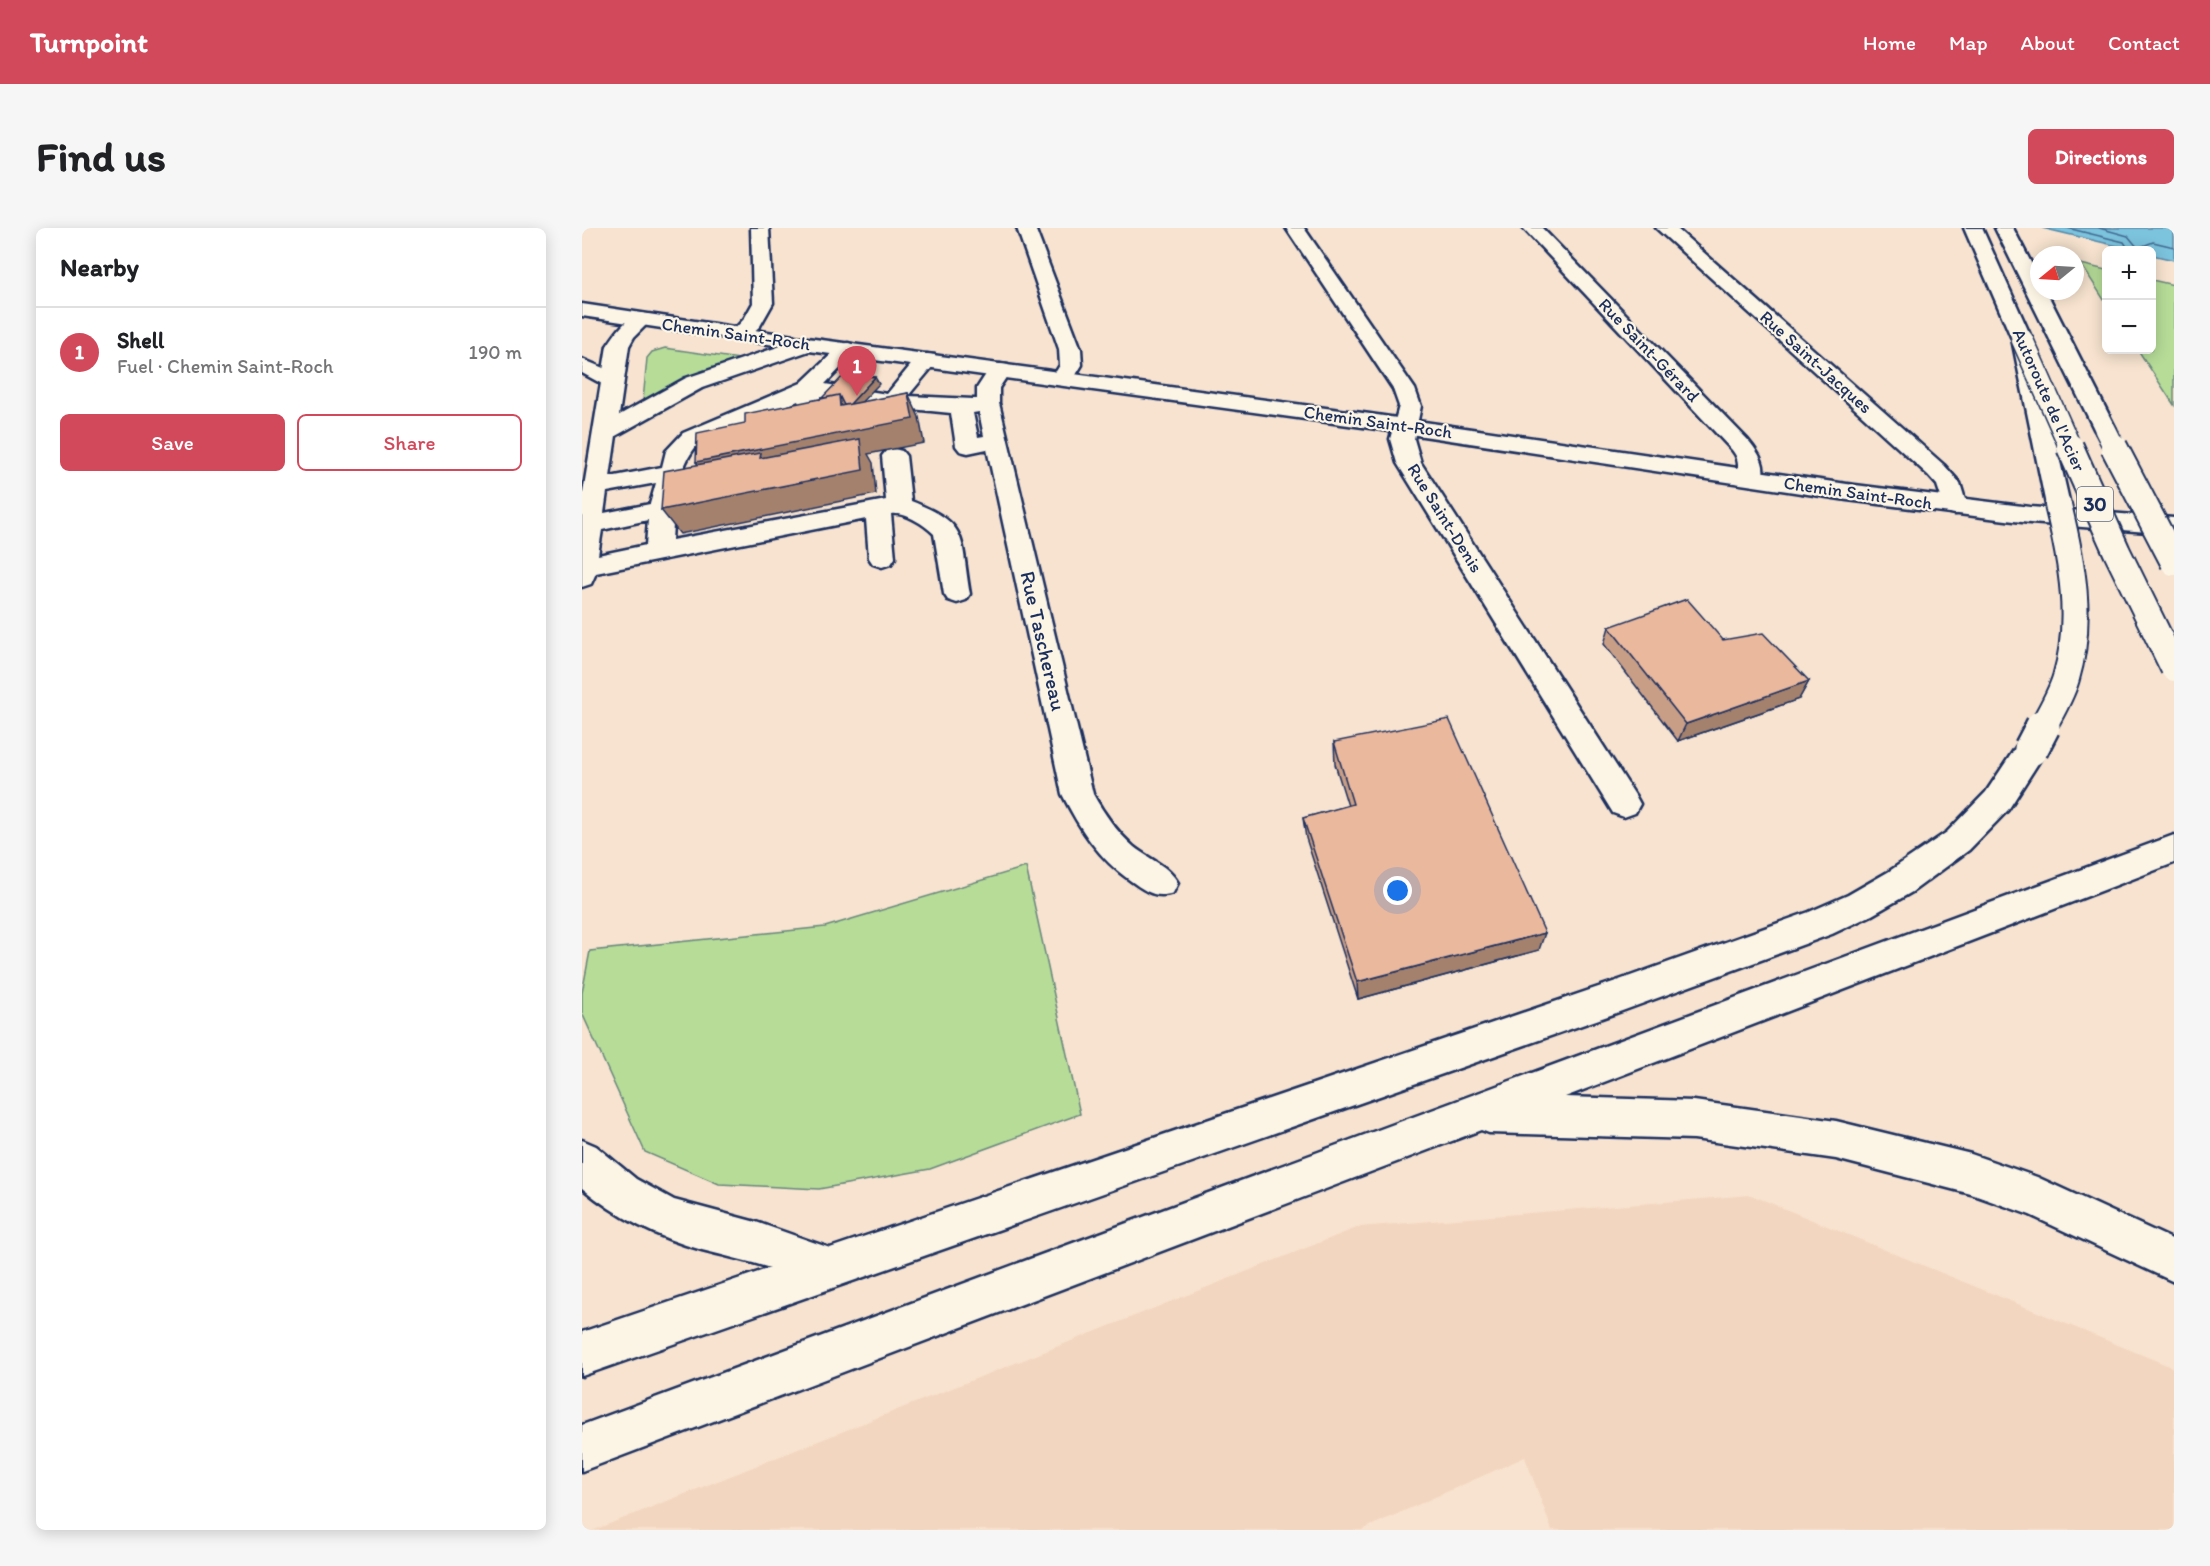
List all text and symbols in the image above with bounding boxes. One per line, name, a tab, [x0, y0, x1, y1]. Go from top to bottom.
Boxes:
text: Turnpoint	[30, 25, 148, 59]
text: Home	[1863, 30, 1916, 55]
text: Map	[1949, 30, 1988, 55]
text: About	[2021, 30, 2075, 55]
text: Contact	[2108, 30, 2180, 55]
button: Directions	[2028, 129, 2174, 184]
text: Find us	[36, 131, 166, 182]
north arrow	[2030, 246, 2084, 300]
map controls	[2102, 246, 2156, 354]
button: +	[2102, 246, 2156, 300]
text: Nearby	[60, 251, 139, 283]
street label: Rue Saint-Gérard	[1594, 293, 1704, 407]
button: −	[2102, 300, 2156, 354]
street label: Rue Saint-Jacques	[1755, 306, 1877, 418]
street label: Chemin Saint-Roch	[660, 313, 812, 355]
street label: Autoroute de l'Acier	[2008, 325, 2091, 476]
text: Shell	[117, 327, 164, 354]
text: 1	[75, 340, 84, 364]
text: 190 m	[469, 340, 522, 364]
pin: 1	[838, 346, 876, 396]
text: Fuel · Chemin Saint-Roch	[117, 354, 334, 378]
street label: Chemin Saint-Roch	[1302, 401, 1454, 443]
button: Save	[60, 414, 285, 471]
button: Share	[297, 414, 522, 471]
street label: Rue Saint-Denis	[1403, 459, 1487, 577]
street label: Chemin Saint-Roch	[1782, 472, 1934, 514]
road number: 30	[2077, 487, 2113, 521]
street label: Rue Taschereau	[1015, 569, 1072, 714]
your location	[1383, 876, 1412, 905]

